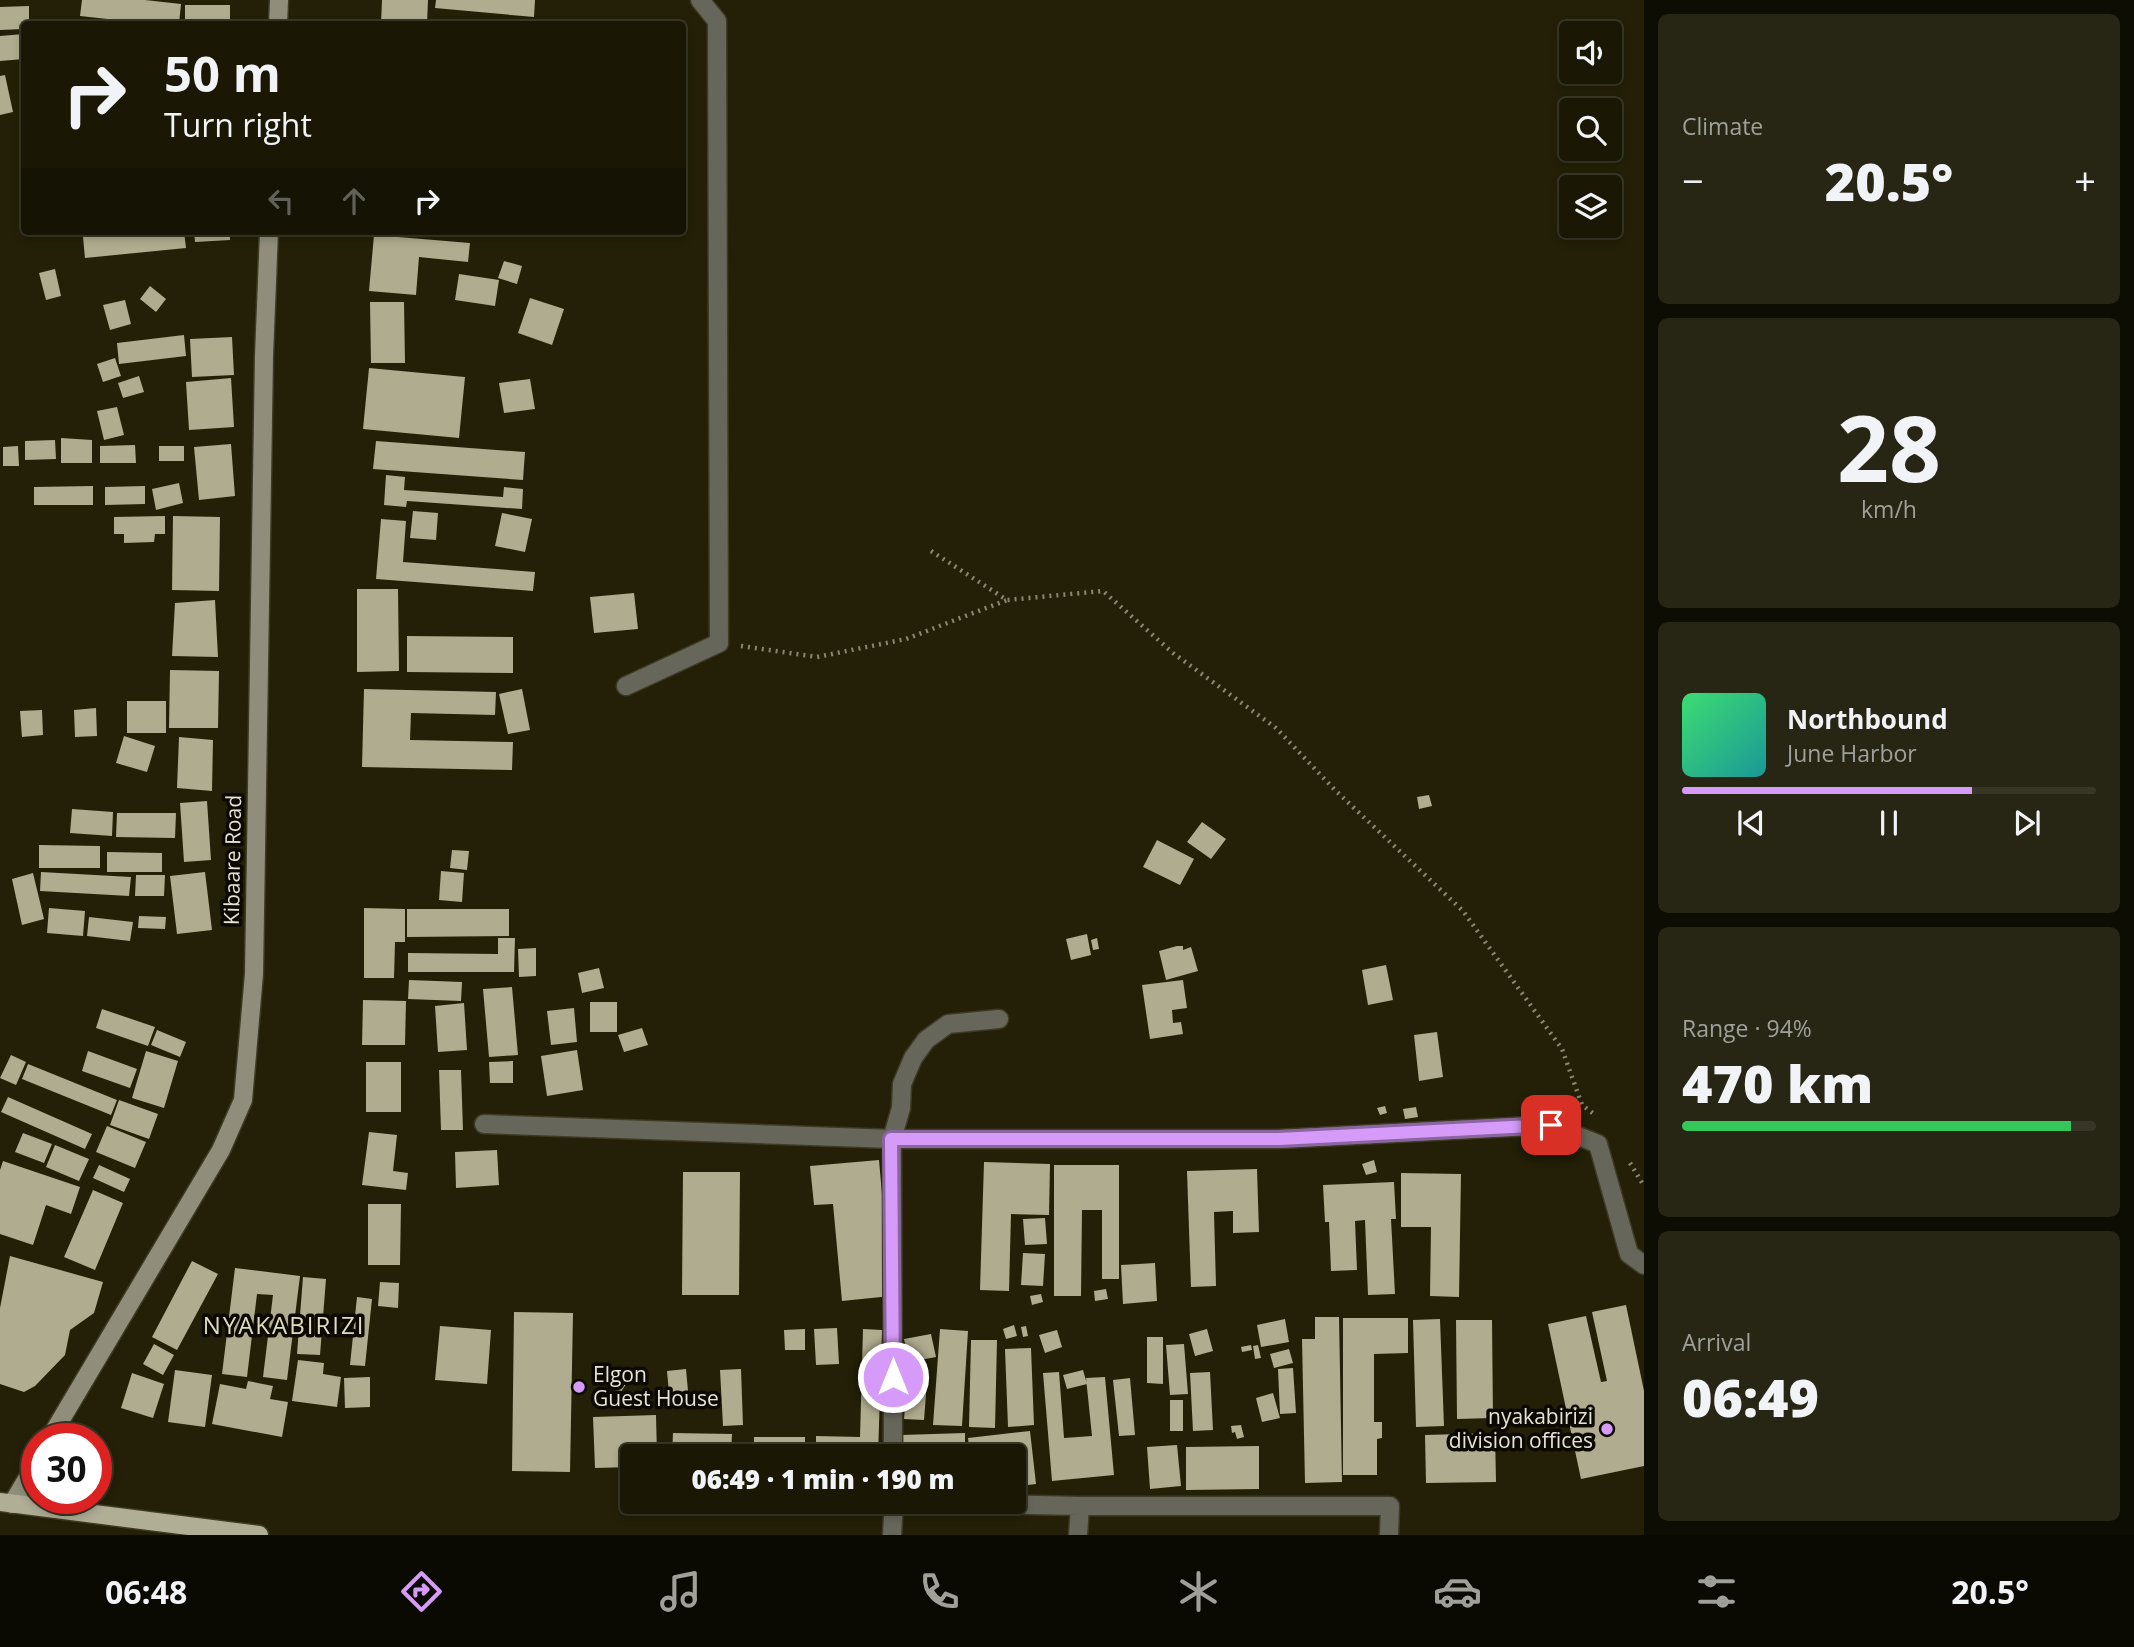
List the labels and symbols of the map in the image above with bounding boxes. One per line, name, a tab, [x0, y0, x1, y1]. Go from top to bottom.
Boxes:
street label: Kibaare Road	[217, 795, 247, 925]
pin	[1521, 1095, 1581, 1155]
district label: NYAKABIRIZI	[203, 1308, 365, 1341]
position arrow	[856, 1340, 930, 1414]
place label: Elgon Guest House	[593, 1360, 719, 1412]
marker: Elgon Guest House	[571, 1379, 587, 1395]
place label: nyakabirizi division offices	[1449, 1402, 1593, 1454]
marker: nyakabirizi division offices	[1599, 1421, 1615, 1437]
speed limit sign: 30	[21, 1423, 112, 1514]

